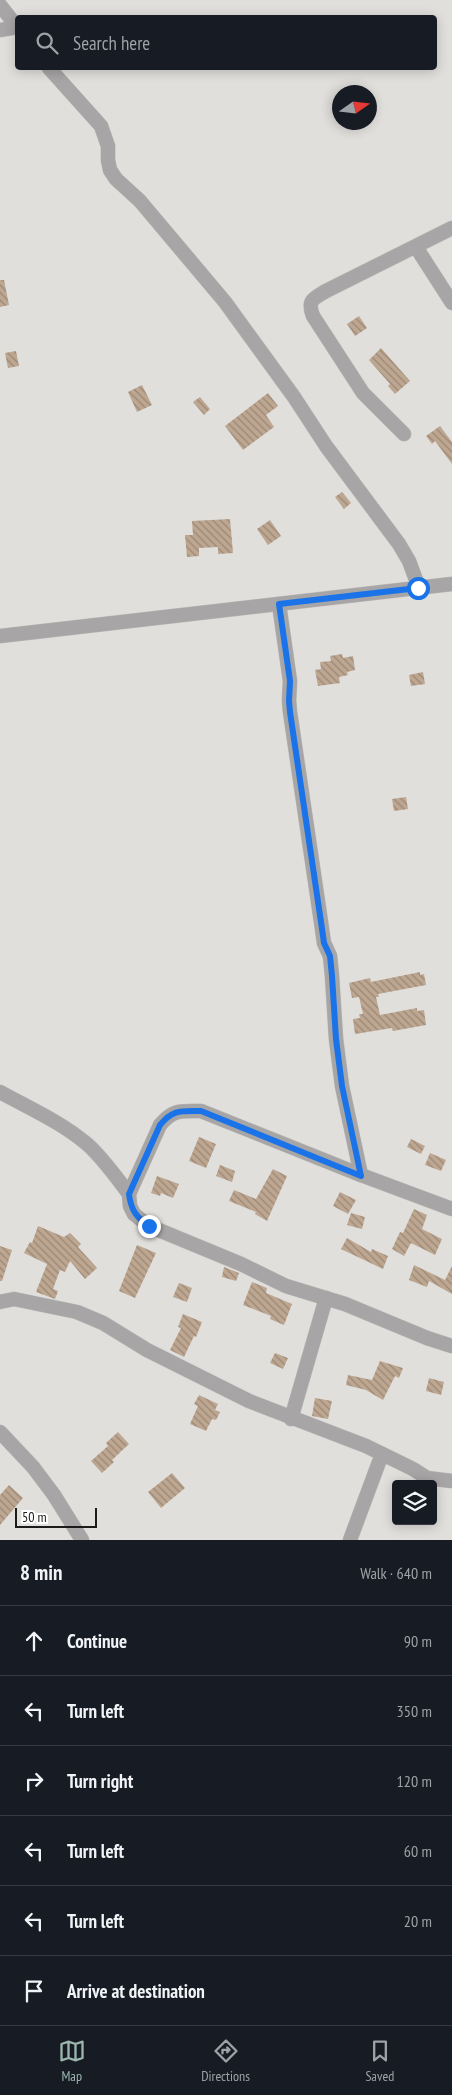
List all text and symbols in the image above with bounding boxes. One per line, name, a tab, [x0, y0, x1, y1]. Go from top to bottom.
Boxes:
search box	[15, 15, 437, 70]
icon: search	[33, 29, 61, 57]
text: Search here	[73, 31, 150, 55]
north arrow	[332, 85, 377, 130]
route start	[407, 577, 430, 600]
route end	[138, 1215, 161, 1238]
map controls	[392, 1480, 437, 1525]
button: layers	[392, 1480, 437, 1525]
scale bar	[15, 1505, 98, 1528]
text: 50 m	[22, 1508, 47, 1526]
text: 8 min	[20, 1559, 62, 1586]
text: Walk · 640 m	[360, 1563, 432, 1583]
icon: ahead	[20, 1627, 48, 1655]
text: Continue	[67, 1629, 127, 1653]
text: 90 m	[404, 1631, 432, 1651]
icon: left	[20, 1697, 48, 1725]
text: Turn left	[67, 1699, 124, 1723]
text: 350 m	[397, 1701, 432, 1721]
icon: right	[20, 1767, 48, 1795]
text: Turn right	[67, 1769, 133, 1793]
text: 120 m	[397, 1771, 432, 1791]
icon: left	[20, 1837, 48, 1865]
text: Turn left	[67, 1839, 124, 1863]
text: 60 m	[404, 1841, 432, 1861]
icon: left	[20, 1907, 48, 1935]
text: Turn left	[67, 1909, 124, 1933]
text: 20 m	[404, 1911, 432, 1931]
icon: arrive	[20, 1977, 48, 2005]
text: Arrive at destination	[67, 1979, 205, 2003]
tab: Map	[58, 2037, 86, 2085]
tab: Directions	[201, 2037, 250, 2085]
tab: Saved	[365, 2037, 394, 2085]

